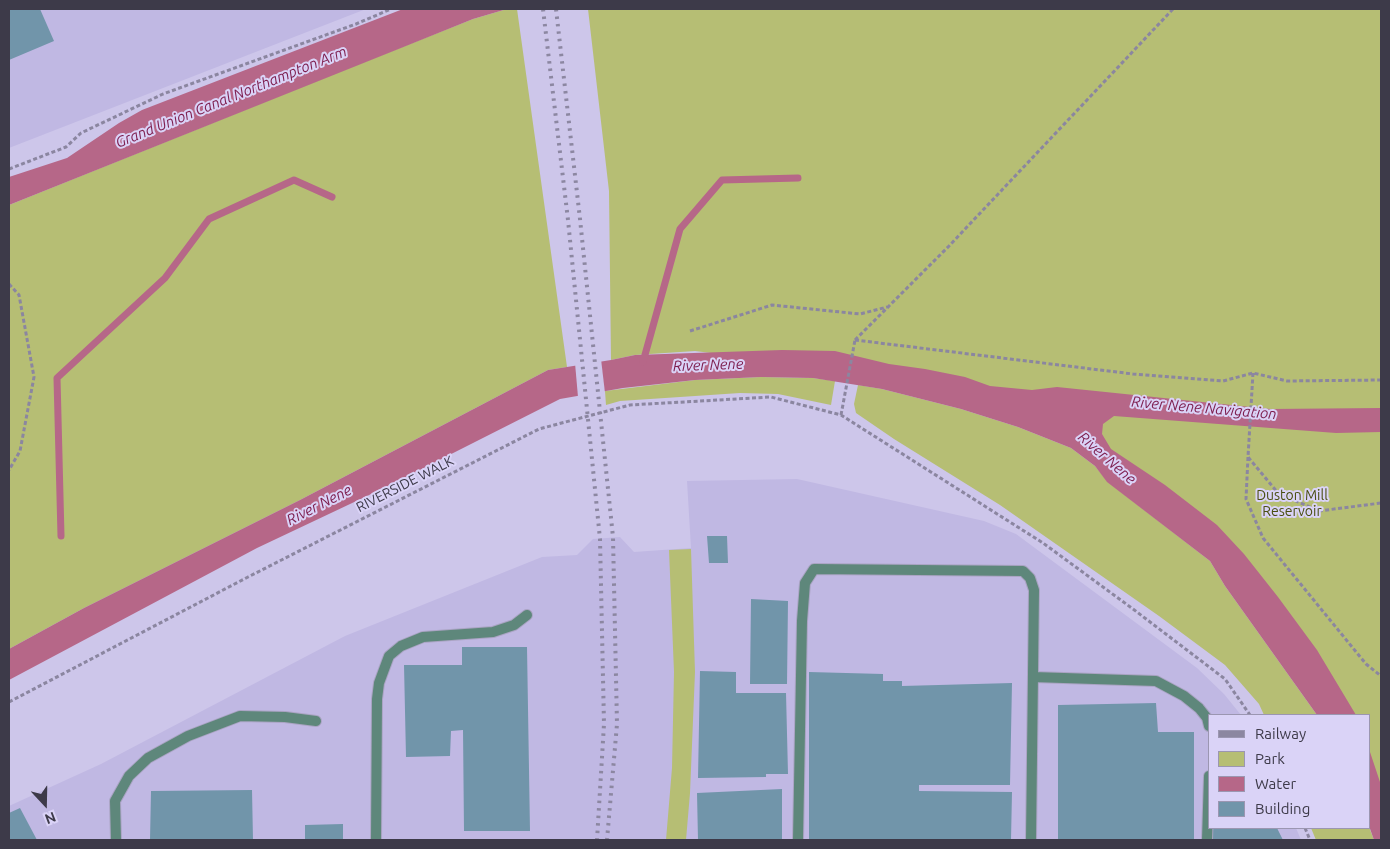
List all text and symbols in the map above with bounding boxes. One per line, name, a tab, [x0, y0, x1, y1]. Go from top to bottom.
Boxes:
water label: Grand Union Canal Northampton Arm	[113, 42, 349, 152]
water label: River Nene	[672, 355, 744, 375]
water label: River Nene Navigation	[1131, 393, 1277, 423]
water label: River Nene	[1074, 428, 1140, 488]
street label: RIVERSIDE WALK	[353, 452, 457, 516]
water label: River Nene	[283, 481, 355, 529]
park label: Duston Mill Reservoir	[1256, 487, 1328, 520]
legend	[1208, 714, 1370, 829]
text: Railway	[1255, 725, 1306, 742]
text: Park	[1255, 750, 1285, 767]
text: Water	[1255, 775, 1296, 792]
north arrow	[20, 779, 70, 829]
text: Building	[1255, 800, 1310, 817]
text: N	[43, 809, 58, 827]

